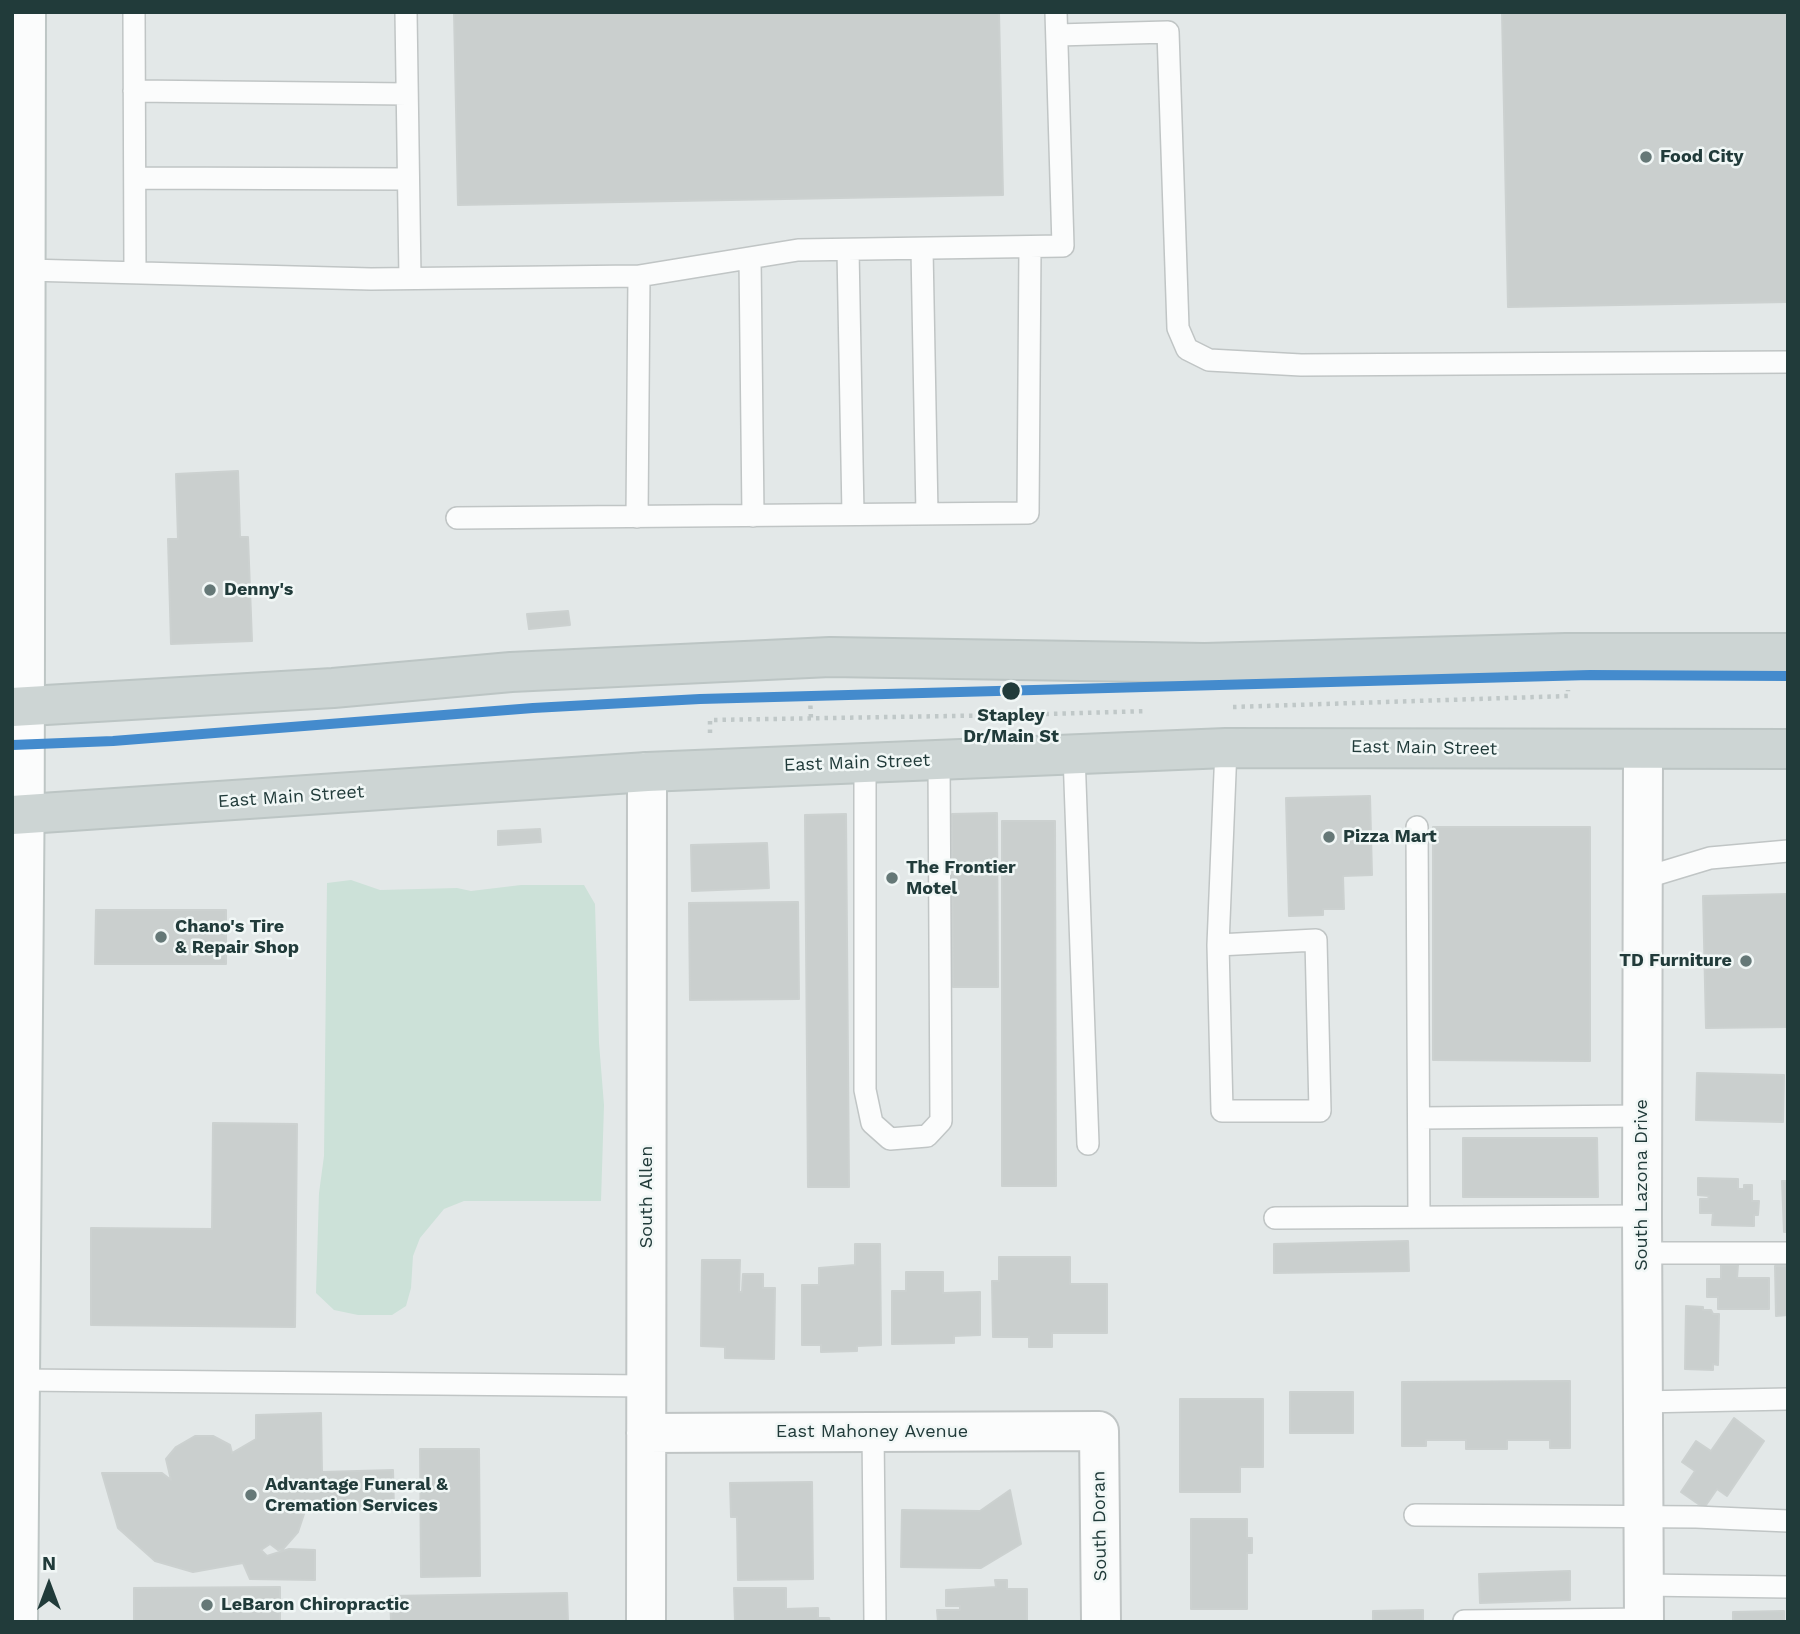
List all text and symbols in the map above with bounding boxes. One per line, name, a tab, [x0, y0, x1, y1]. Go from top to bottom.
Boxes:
place label: Food City	[1660, 146, 1744, 168]
marker: Food City	[1638, 149, 1654, 165]
place label: Denny's	[224, 579, 293, 601]
marker: Denny's	[202, 582, 218, 598]
marker: Stapley Dr/Main St	[1000, 680, 1022, 702]
place label: Stapley Dr/Main St	[963, 705, 1059, 748]
street label: East Main Street	[1351, 736, 1497, 760]
street label: East Main Street	[783, 750, 931, 776]
street label: East Main Street	[217, 781, 365, 813]
place label: Pizza Mart	[1343, 826, 1437, 848]
marker: Pizza Mart	[1321, 829, 1337, 845]
place label: The Frontier Motel	[906, 857, 1016, 900]
marker: The Frontier Motel	[884, 870, 900, 886]
place label: Chano's Tire & Repair Shop	[175, 916, 299, 958]
marker: Chano's Tire & Repair Shop	[153, 929, 169, 945]
place label: TD Furniture	[1619, 950, 1732, 972]
marker: TD Furniture	[1738, 953, 1754, 969]
street label: South Lazona Drive	[1631, 1099, 1653, 1271]
street label: South Allen	[636, 1146, 658, 1248]
street label: East Mahoney Avenue	[776, 1421, 968, 1443]
street label: South Doran	[1088, 1471, 1112, 1581]
place label: Advantage Funeral & Cremation Services	[265, 1474, 448, 1516]
marker: Advantage Funeral & Cremation Services	[243, 1487, 259, 1503]
north arrow	[14, 1550, 84, 1620]
text: N	[42, 1552, 56, 1575]
place label: LeBaron Chiropractic	[221, 1594, 409, 1616]
marker: LeBaron Chiropractic	[199, 1597, 215, 1613]

